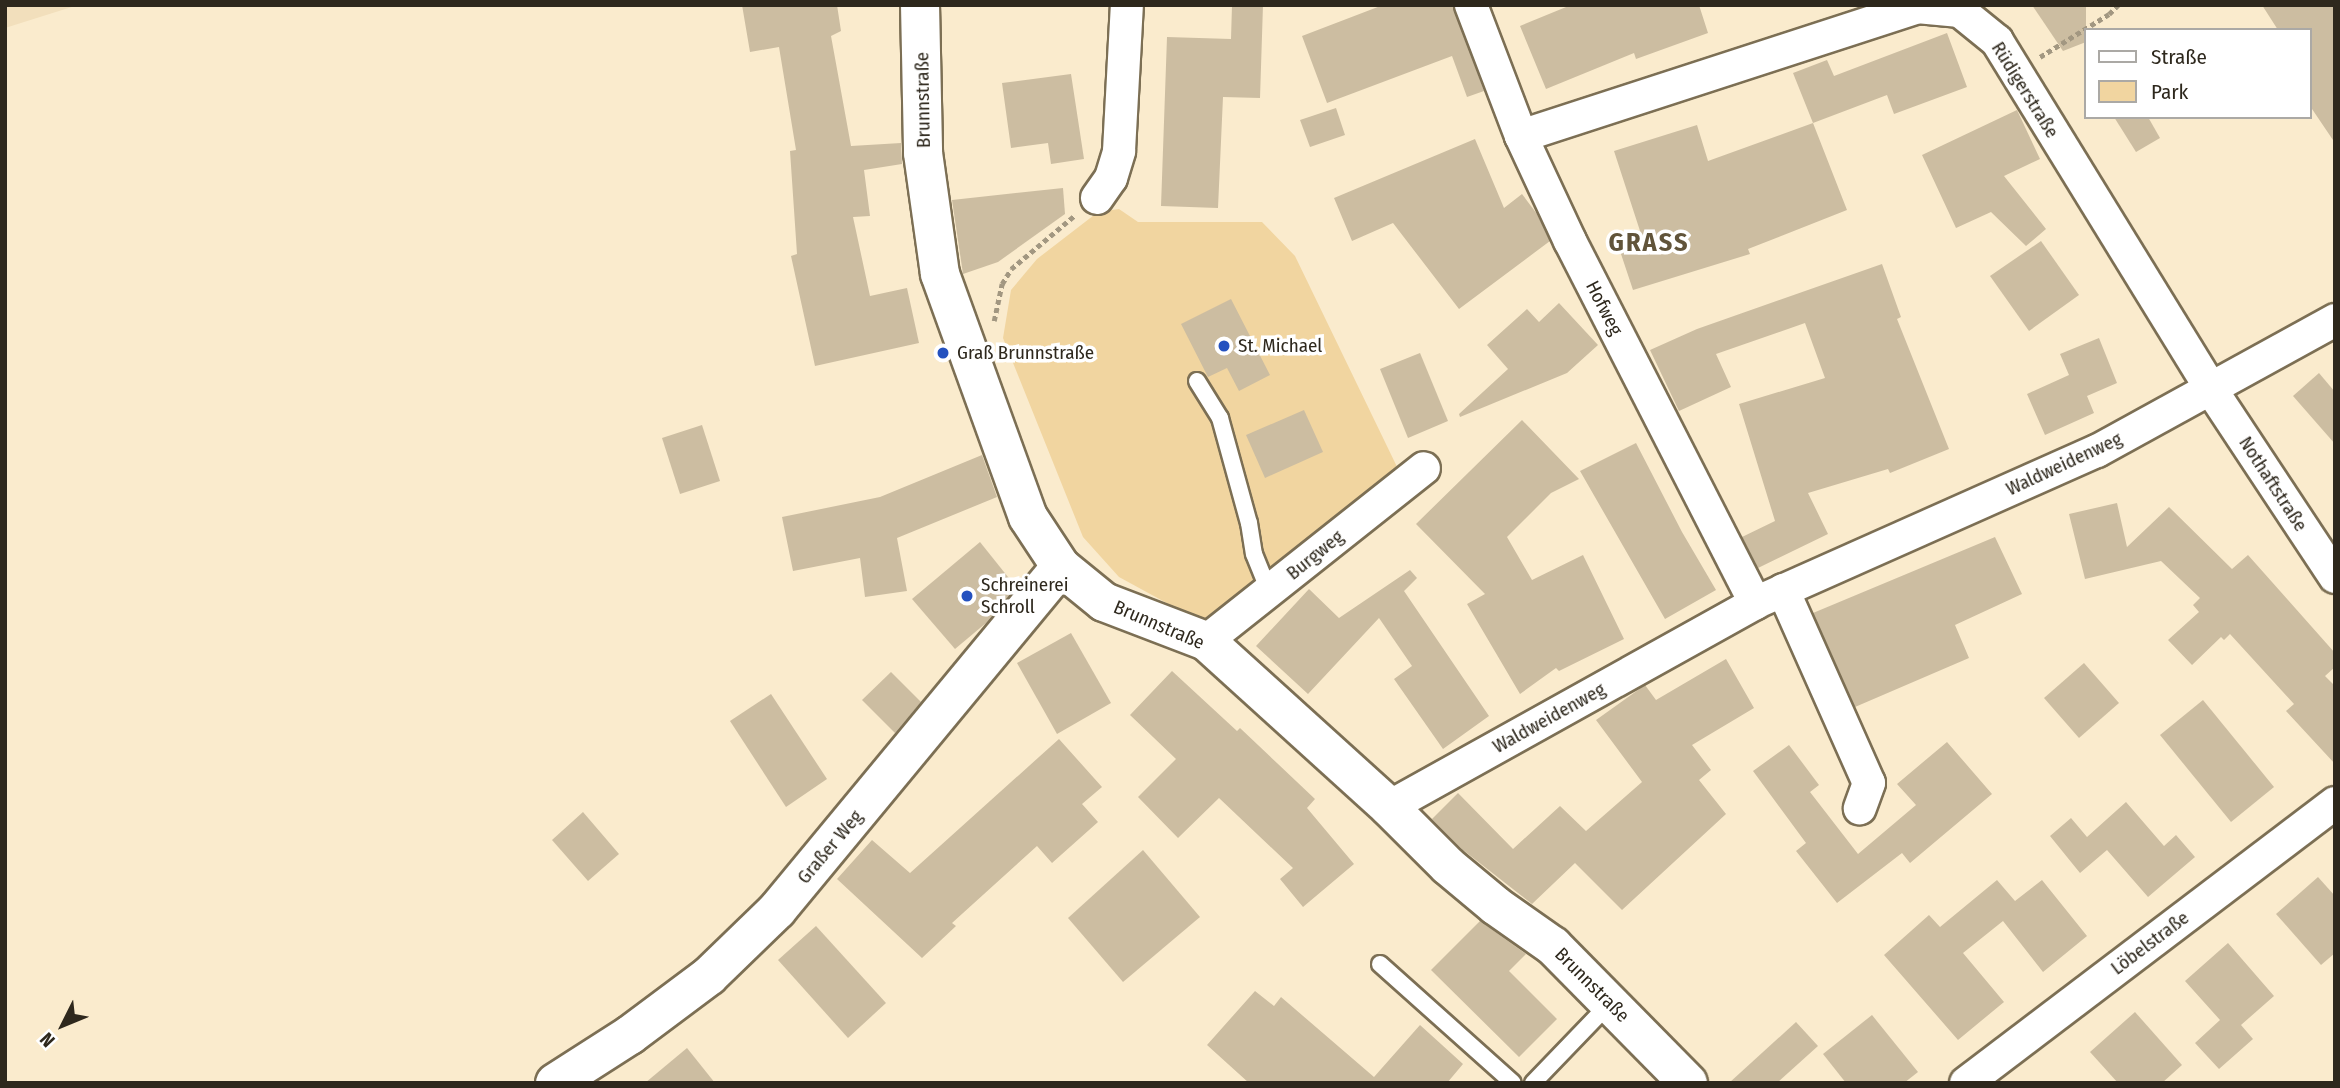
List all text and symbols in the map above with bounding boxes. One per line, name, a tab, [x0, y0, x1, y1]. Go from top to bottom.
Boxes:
legend	[2084, 28, 2312, 119]
street label: Rüdigerstraße	[1986, 38, 2064, 142]
text: Straße	[2151, 44, 2207, 70]
street label: Brunnstraße	[911, 52, 935, 148]
text: Park	[2151, 79, 2188, 105]
district label: GRASS	[1609, 227, 1689, 259]
street label: Hofweg	[1581, 277, 1627, 339]
place label: St. Michael	[1238, 335, 1322, 357]
marker: St. Michael	[1216, 338, 1232, 354]
place label: Graß Brunnstraße	[957, 342, 1094, 364]
marker: Graß Brunnstraße	[935, 345, 951, 361]
street label: Waldweidenweg	[2003, 427, 2125, 501]
street label: Nothaftstraße	[2234, 432, 2312, 536]
street label: Burgweg	[1282, 525, 1348, 585]
place label: Schreinerei Schroll	[981, 574, 1069, 618]
marker: Schreinerei Schroll	[959, 588, 975, 604]
street label: Brunnstraße	[1110, 596, 1208, 654]
street label: Waldweidenweg	[1489, 678, 1609, 758]
street label: Graßer Weg	[793, 805, 867, 889]
street label: Löbelstraße	[2107, 906, 2193, 980]
street label: Brunnstraße	[1550, 943, 1634, 1027]
north arrow	[28, 990, 98, 1060]
text: N	[35, 1028, 60, 1052]

